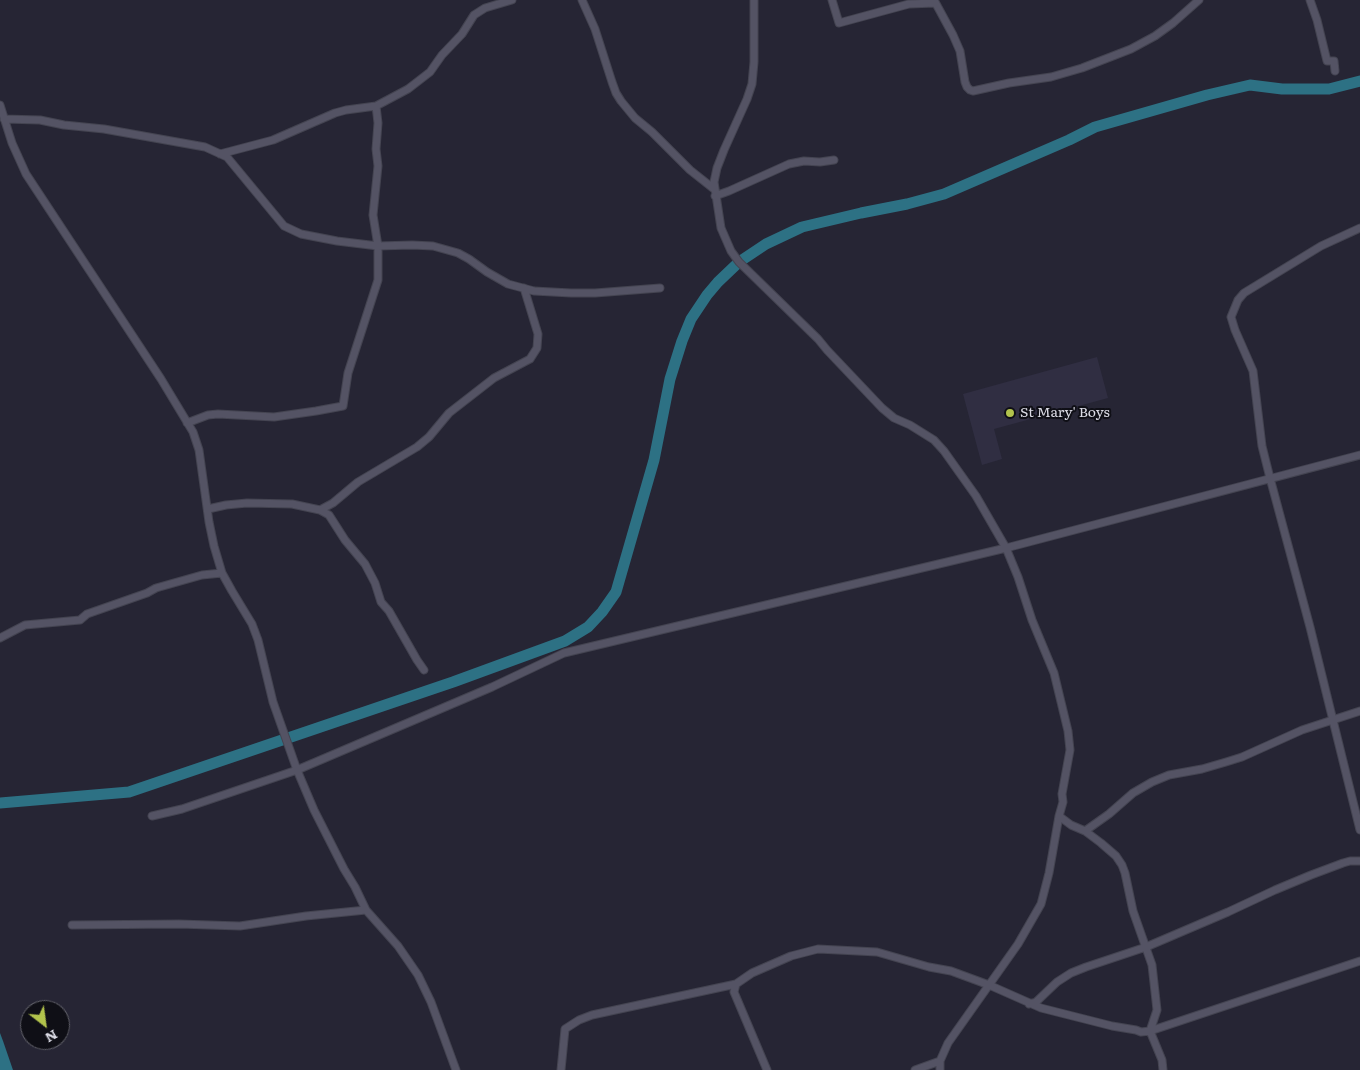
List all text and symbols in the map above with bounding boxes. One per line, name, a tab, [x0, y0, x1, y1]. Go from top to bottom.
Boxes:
place label: St Mary' Boys	[1020, 405, 1110, 421]
marker: St Mary' Boys	[1004, 407, 1016, 419]
north arrow	[20, 1000, 70, 1050]
text: N	[42, 1026, 62, 1049]

